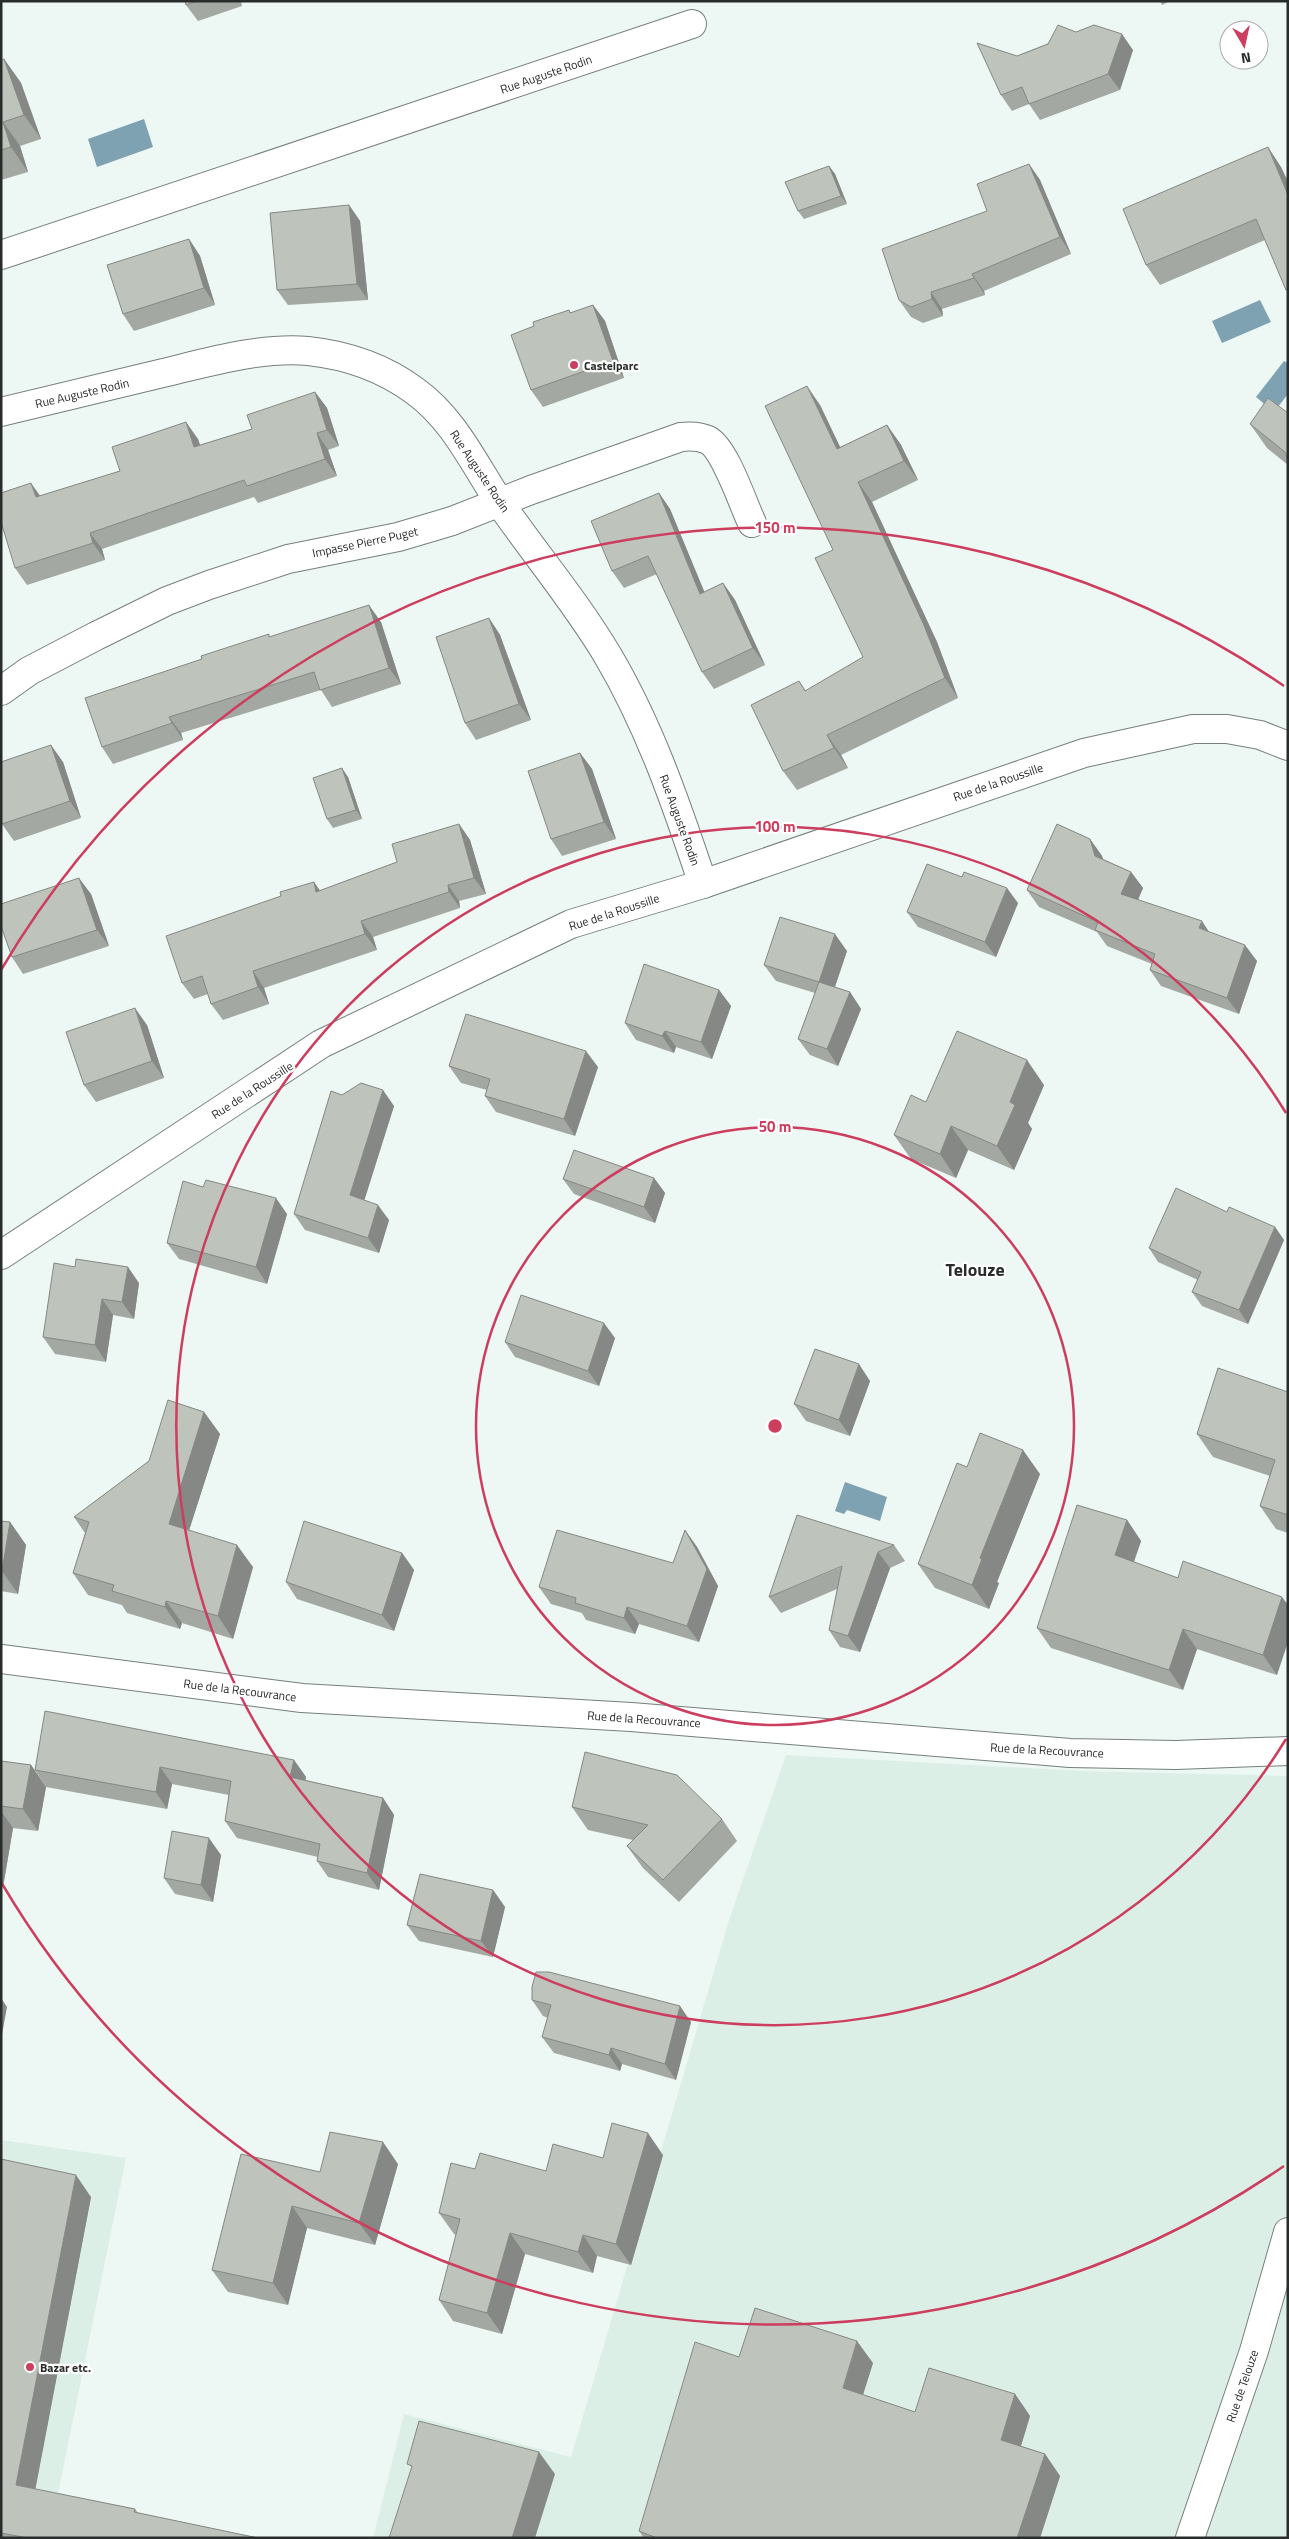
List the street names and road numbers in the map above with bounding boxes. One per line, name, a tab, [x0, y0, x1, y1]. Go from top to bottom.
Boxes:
street label: Rue Auguste Rodin	[498, 49, 594, 99]
street label: Rue Auguste Rodin	[33, 373, 131, 413]
street label: Rue Auguste Rodin	[445, 426, 515, 516]
street label: Impasse Pierre Puget	[310, 521, 420, 562]
street label: Rue de la Roussille	[950, 758, 1046, 806]
street label: Rue Auguste Rodin	[655, 772, 705, 868]
street label: Rue de la Roussille	[566, 888, 662, 936]
street label: Rue de la Roussille	[207, 1056, 297, 1124]
street label: Rue de la Recouvrance	[182, 1674, 298, 1706]
street label: Rue de la Recouvrance	[587, 1706, 701, 1732]
street label: Rue de la Recouvrance	[990, 1738, 1104, 1762]
street label: Rue de Telouze	[1221, 2347, 1263, 2425]

